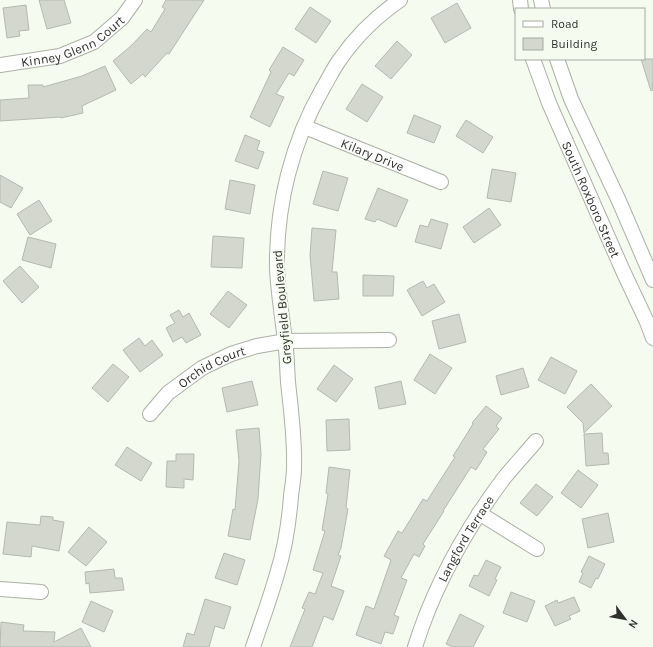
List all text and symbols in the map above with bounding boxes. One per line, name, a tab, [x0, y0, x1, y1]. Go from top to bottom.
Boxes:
legend	[515, 8, 645, 60]
street label: Kinney Glenn Court	[20, 12, 127, 69]
text: Road	[551, 17, 579, 31]
text: Building	[551, 37, 598, 51]
street label: Kilary Drive	[339, 135, 407, 174]
street label: South Roxboro Street	[559, 139, 624, 260]
street label: Greyfield Boulevard	[270, 249, 294, 365]
street label: Orchid Court	[175, 343, 247, 391]
street label: Langford Terrace	[434, 492, 497, 584]
north arrow	[605, 599, 645, 639]
text: N	[625, 617, 641, 631]

